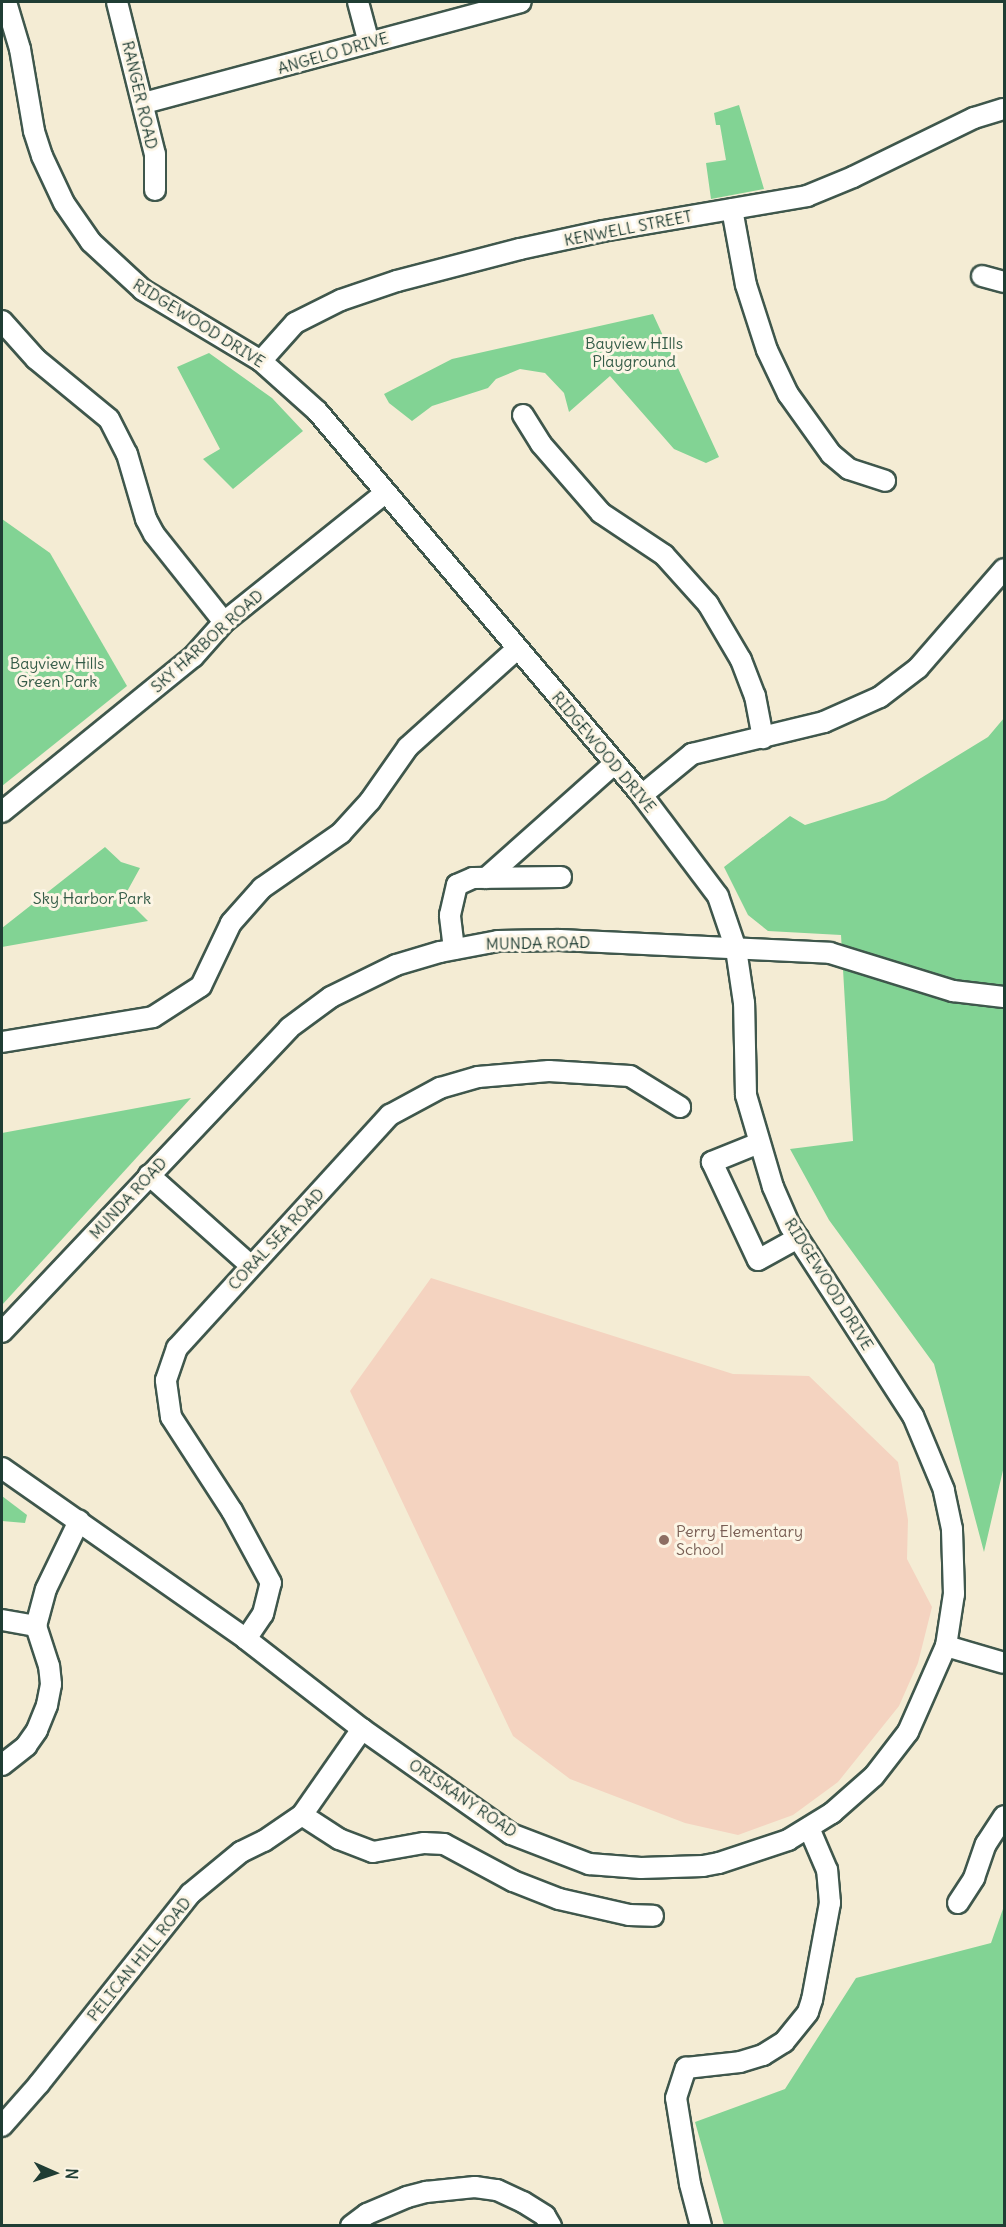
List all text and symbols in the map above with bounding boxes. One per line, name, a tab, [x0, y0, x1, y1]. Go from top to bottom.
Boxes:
street label: ANGELO DRIVE	[275, 28, 391, 78]
street label: RANGER ROAD	[118, 39, 162, 151]
street label: KENWELL STREET	[562, 206, 694, 250]
street label: RIDGEWOOD DRIVE	[130, 275, 268, 371]
park label: Bayview HIlls Playground	[585, 333, 683, 371]
street label: SKY HARBOR ROAD	[147, 586, 267, 696]
park label: Bayview Hills Green Park	[10, 653, 104, 691]
street label: RIDGEWOOD DRIVE	[548, 688, 660, 816]
park label: Sky Harbor Park	[33, 888, 151, 908]
street label: MUNDA ROAD	[486, 932, 590, 954]
street label: MUNDA ROAD	[85, 1153, 171, 1243]
street label: CORAL SEA ROAD	[224, 1184, 328, 1294]
street label: RIDGEWOOD DRIVE	[781, 1215, 877, 1353]
place label: Perry Elementary School	[676, 1521, 803, 1559]
marker: Perry Elementary School	[657, 1533, 671, 1547]
street label: ORISKANY ROAD	[405, 1755, 521, 1841]
street label: PELICAN HILL ROAD	[83, 1893, 195, 2025]
north arrow	[24, 2143, 84, 2203]
text: N	[62, 2168, 82, 2180]

